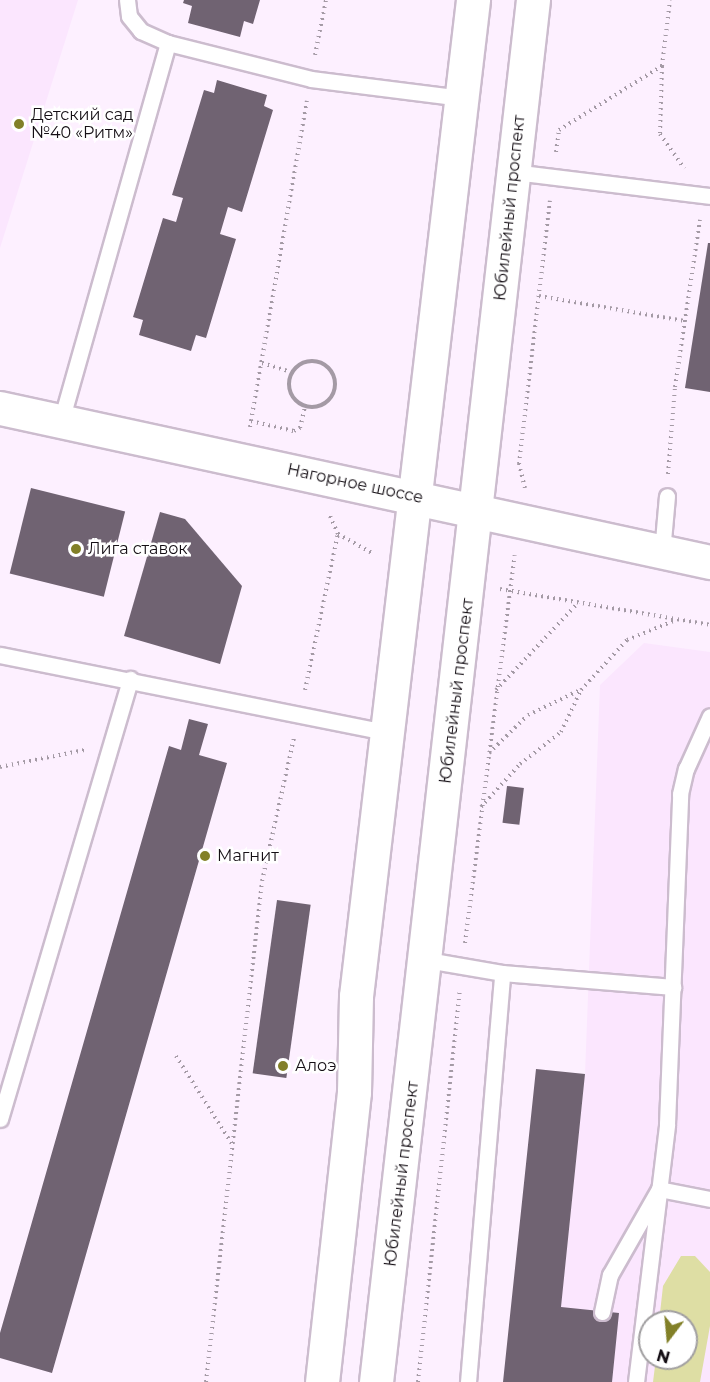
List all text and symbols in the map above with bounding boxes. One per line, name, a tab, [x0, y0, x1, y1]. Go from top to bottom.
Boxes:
place label: Детский сад №40 «Ритм»	[31, 105, 133, 143]
street label: Юбилейный проспект	[491, 114, 529, 302]
marker: Детский сад №40 «Ритм»	[12, 117, 26, 131]
street label: Нагорное шоссе	[285, 460, 425, 508]
place label: Лига ставок	[88, 539, 188, 559]
marker: Лига ставок	[69, 542, 83, 556]
street label: Юбилейный проспект	[436, 597, 478, 785]
place label: Магнит	[217, 846, 279, 866]
marker: Магнит	[198, 849, 212, 863]
place label: Алоэ	[295, 1056, 336, 1076]
marker: Алоэ	[276, 1059, 290, 1073]
street label: Юбилейный проспект	[381, 1080, 423, 1268]
north arrow	[638, 1310, 698, 1370]
text: N	[655, 1345, 672, 1367]

